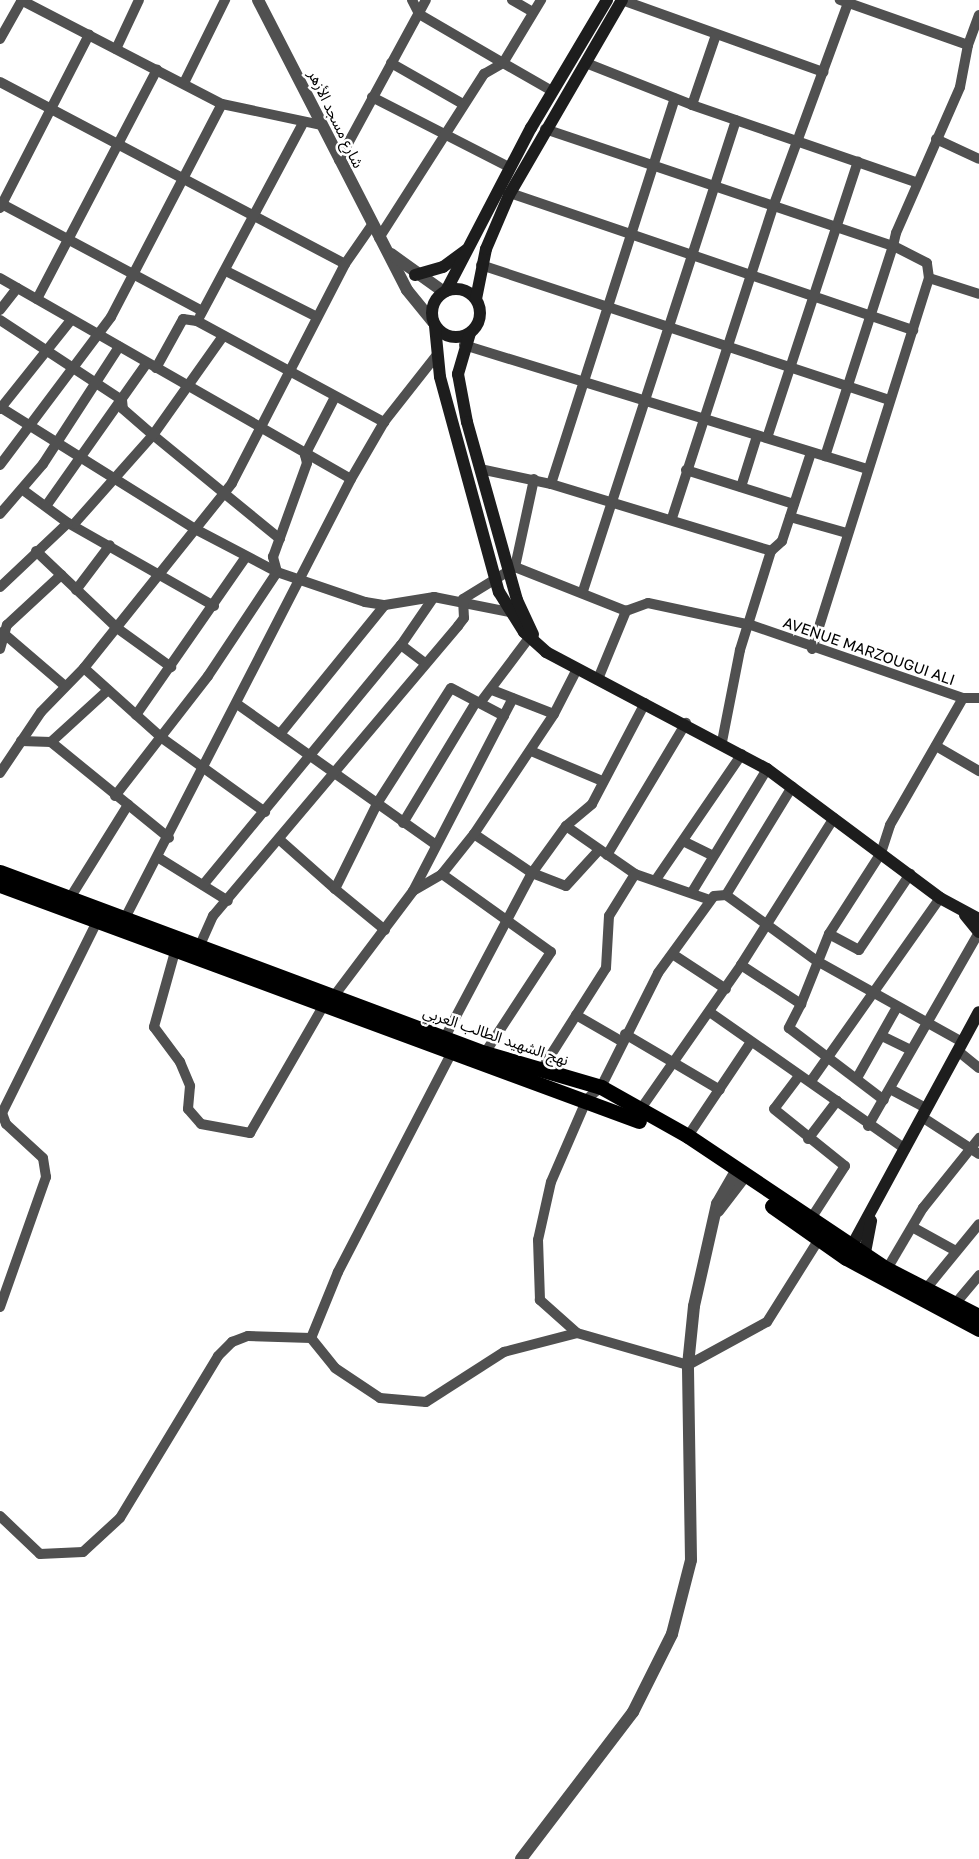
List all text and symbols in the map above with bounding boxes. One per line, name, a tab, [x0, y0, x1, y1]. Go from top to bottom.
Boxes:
street label: شارع مسجد الأزهر	[305, 67, 367, 171]
street label: AVENUE MARZOUGUI ALI	[781, 613, 957, 689]
street label: نهج الشهيد الطالب العربي	[421, 1003, 571, 1069]

